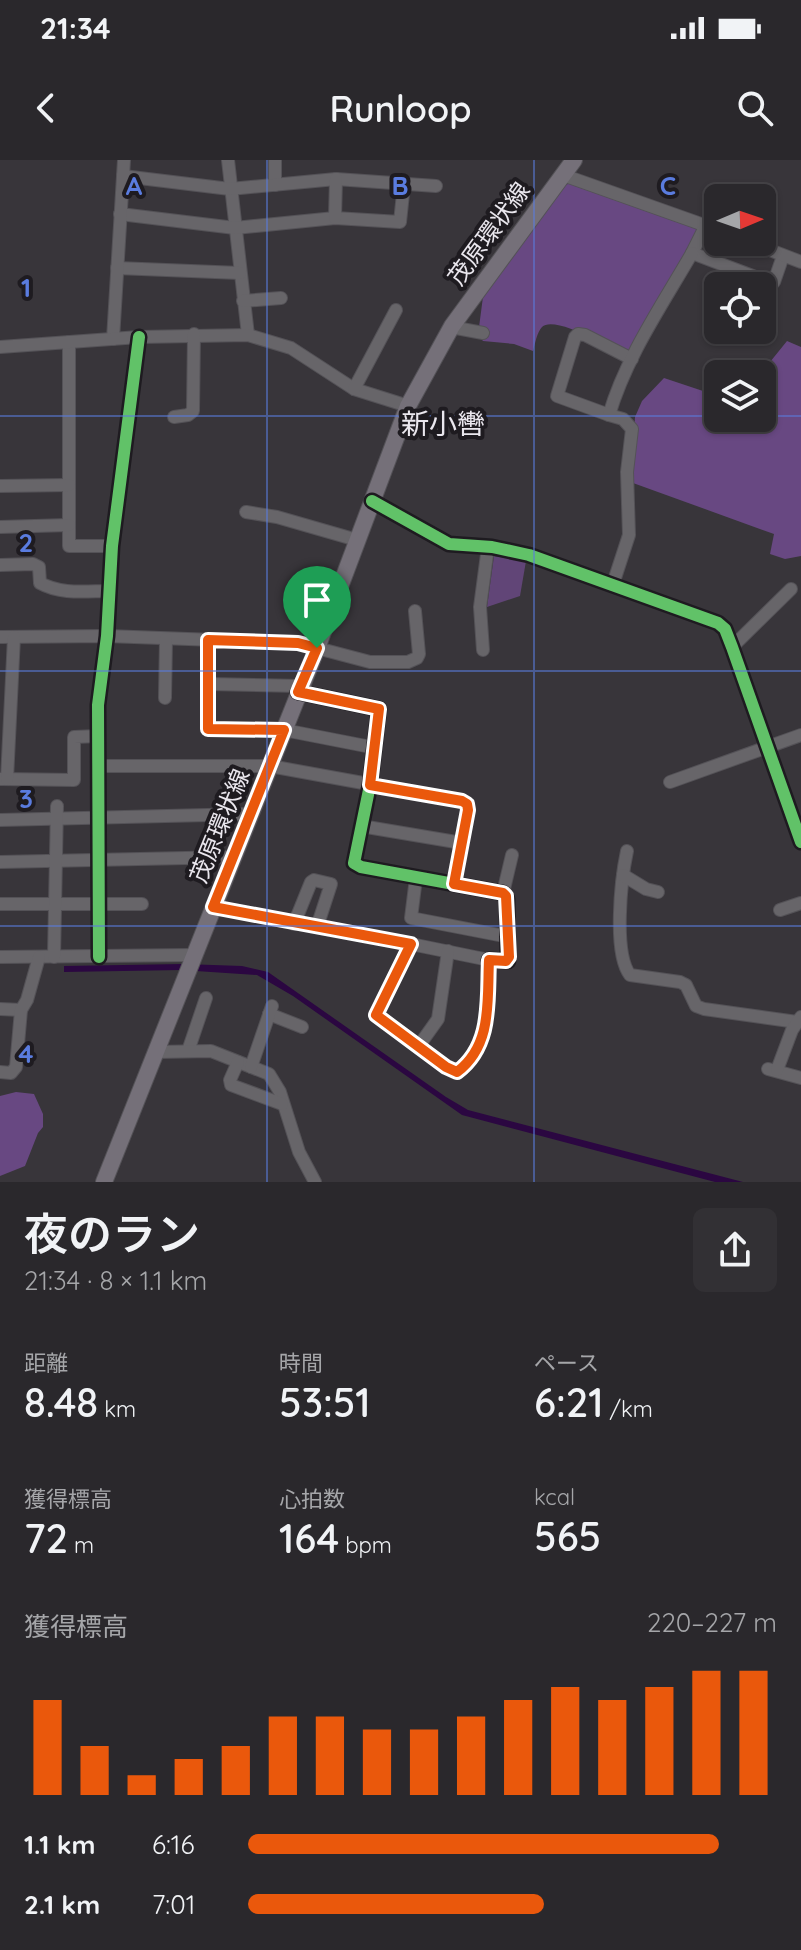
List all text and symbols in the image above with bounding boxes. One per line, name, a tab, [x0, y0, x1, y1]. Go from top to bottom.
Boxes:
text: 21:34	[40, 9, 111, 47]
icon: back	[24, 86, 68, 130]
text: Runloop	[330, 86, 471, 131]
icon: search	[733, 86, 777, 130]
text: A	[126, 169, 143, 202]
text: B	[391, 169, 409, 202]
text: C	[660, 169, 676, 202]
street label: 茂原環状線	[441, 176, 536, 291]
north arrow	[704, 184, 776, 256]
map controls	[704, 184, 776, 432]
text: 1	[21, 271, 31, 304]
button: locate	[704, 272, 776, 344]
button: layers	[704, 360, 776, 432]
district label: 新小轡	[401, 406, 485, 441]
text: 2	[19, 526, 33, 559]
pin	[283, 566, 351, 648]
icon: arrive	[295, 578, 339, 622]
street label: 茂原環状線	[183, 764, 255, 887]
text: 3	[19, 782, 33, 815]
text: 4	[18, 1037, 34, 1070]
text: 夜のラン	[24, 1206, 200, 1261]
button: share	[693, 1208, 777, 1292]
text: 21:34 · 8 × 1.1 km	[24, 1264, 207, 1297]
text: 距離	[24, 1349, 68, 1377]
text: 時間	[279, 1349, 323, 1377]
text: ペース	[534, 1349, 599, 1377]
text: 8.48	[24, 1377, 98, 1427]
text: 53:51	[279, 1377, 371, 1427]
text: 6:21	[534, 1377, 604, 1427]
text: km	[98, 1395, 136, 1423]
text: /km	[604, 1395, 653, 1423]
text: kcal	[534, 1483, 575, 1511]
text: 獲得標高	[24, 1485, 112, 1513]
text: 心拍数	[279, 1485, 345, 1513]
text: 565	[534, 1511, 601, 1561]
text: 72	[24, 1513, 68, 1563]
text: 164	[279, 1513, 339, 1563]
text: m	[68, 1531, 94, 1559]
text: bpm	[339, 1531, 392, 1559]
text: 220–227 m	[647, 1606, 777, 1639]
text: 獲得標高	[24, 1610, 128, 1643]
text: 1.1 km	[24, 1828, 95, 1861]
text: 6:16	[152, 1828, 194, 1861]
text: 2.1 km	[24, 1888, 100, 1921]
text: 7:01	[152, 1888, 195, 1921]

